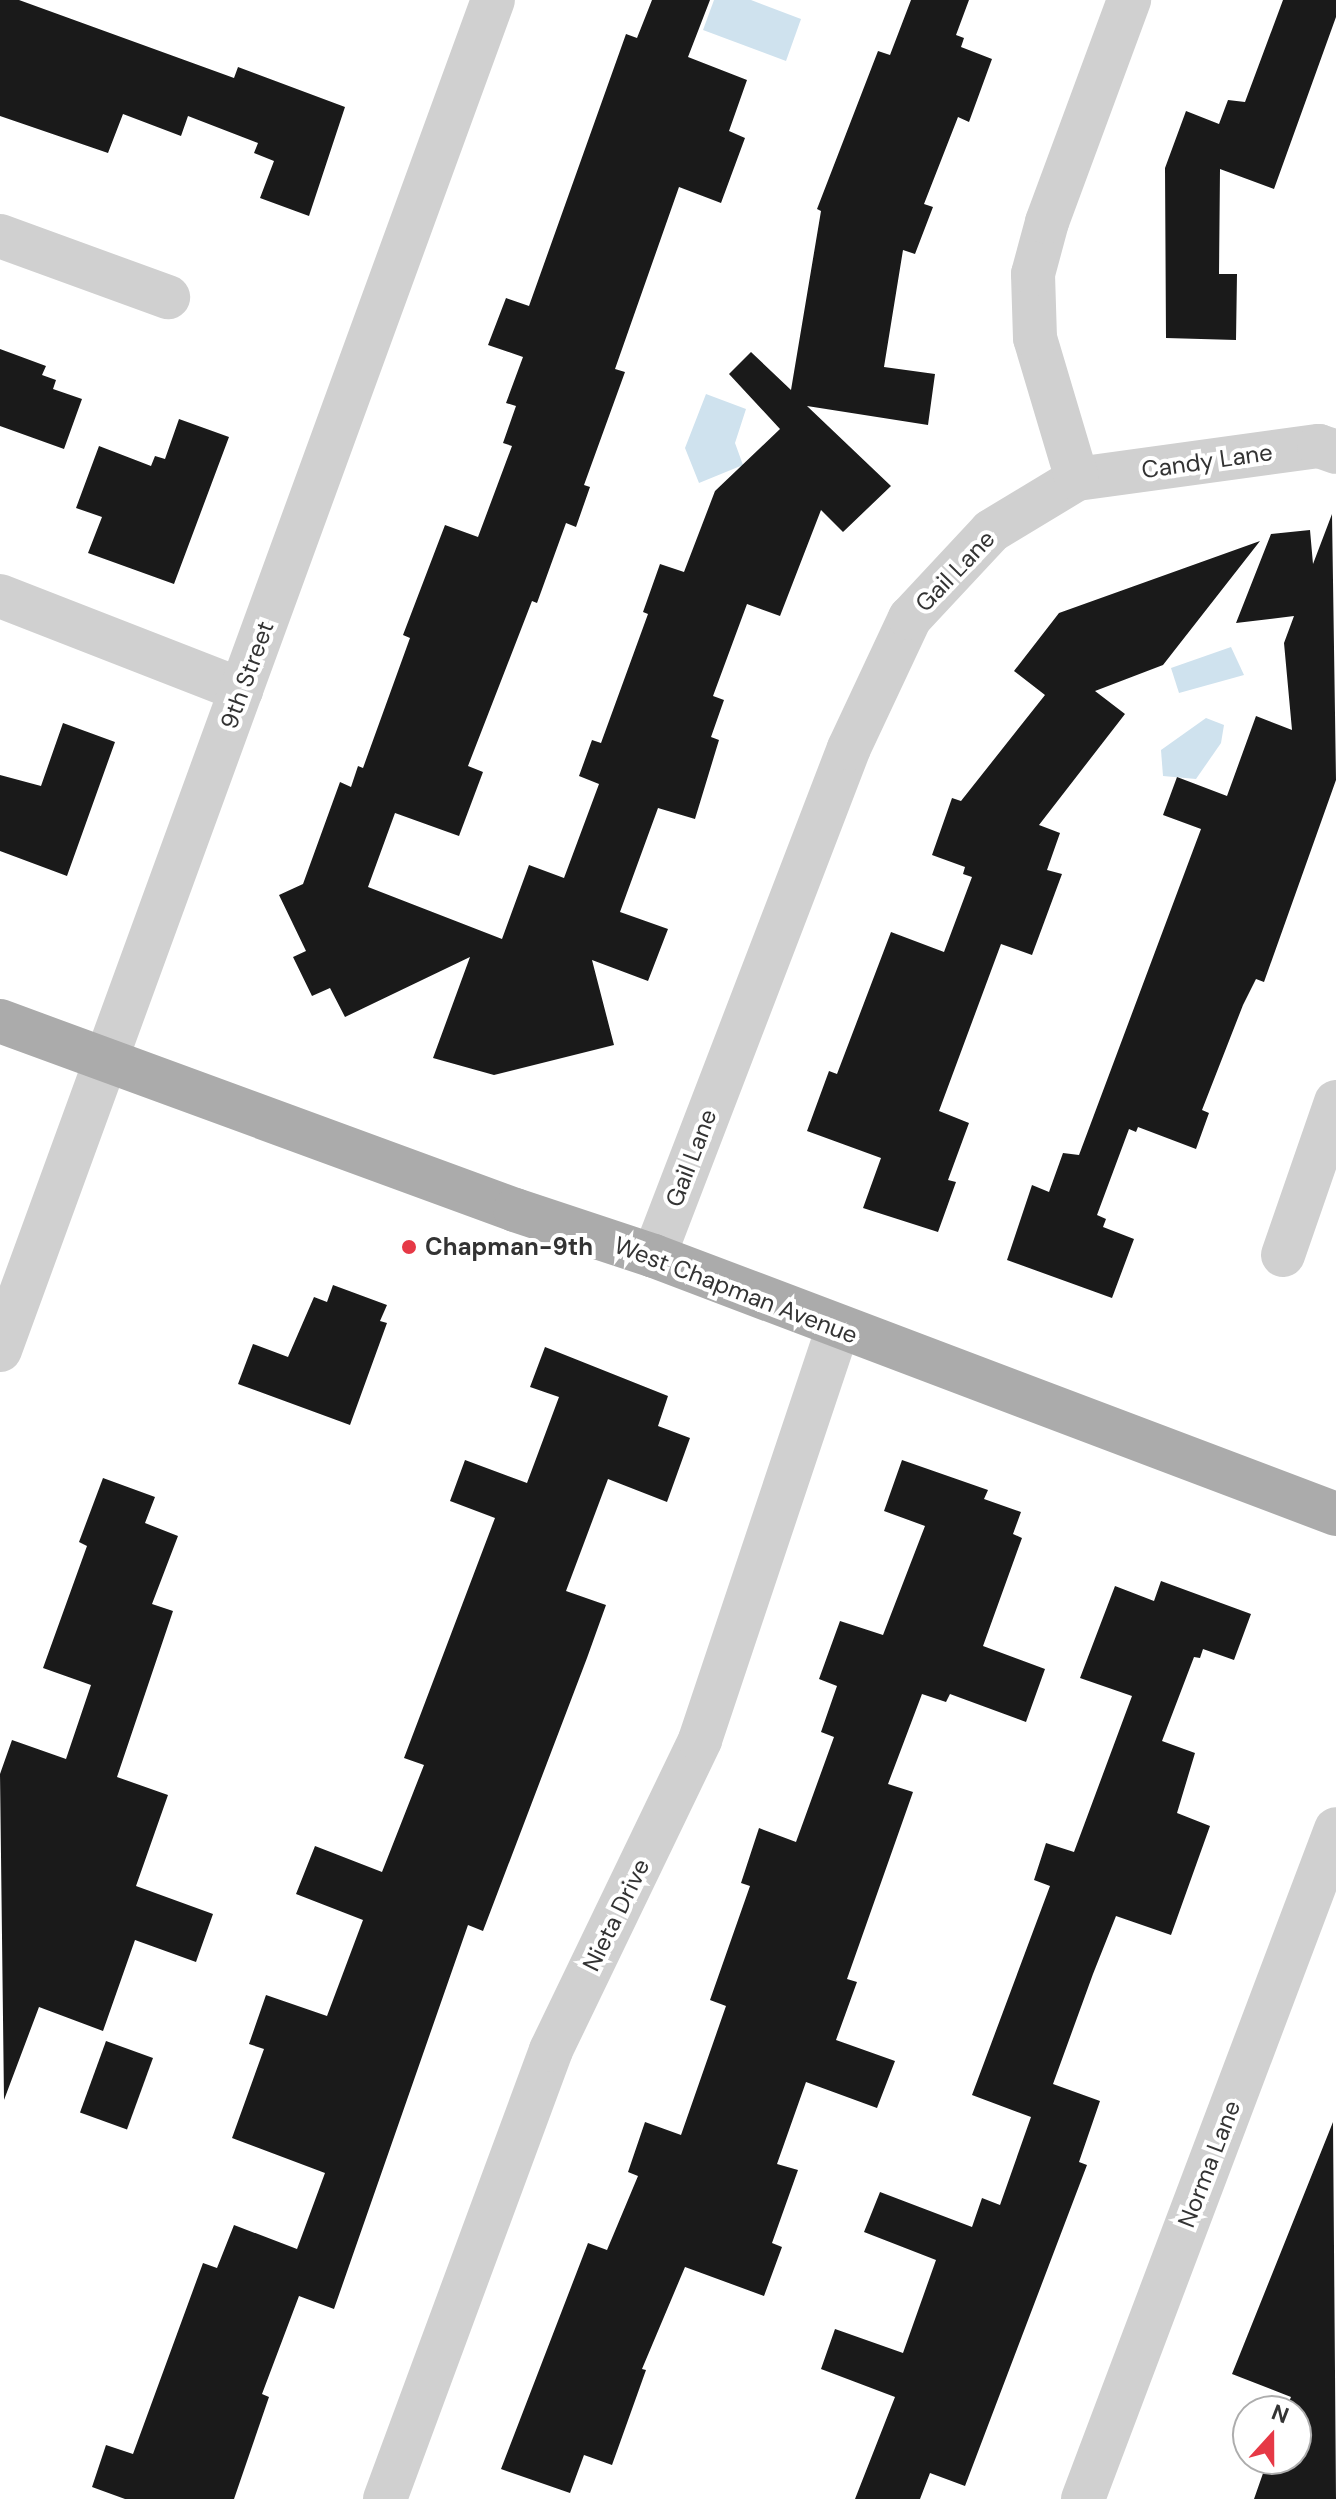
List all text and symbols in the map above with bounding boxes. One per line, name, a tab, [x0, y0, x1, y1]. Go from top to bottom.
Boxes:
street label: Candy Lane	[1140, 438, 1274, 484]
street label: Gail Lane	[909, 524, 1001, 618]
street label: 9th Street	[214, 617, 280, 733]
street label: Gail Lane	[659, 1105, 723, 1211]
street label: West Chapman Avenue	[610, 1230, 862, 1350]
place label: Chapman-9th	[425, 1233, 593, 1261]
marker: Chapman-9th	[400, 1238, 418, 1256]
street label: Nieta Drive	[576, 1854, 656, 1976]
street label: Norma Lane	[1172, 2096, 1246, 2232]
north arrow	[1232, 2395, 1312, 2475]
text: N	[1267, 2398, 1293, 2430]

